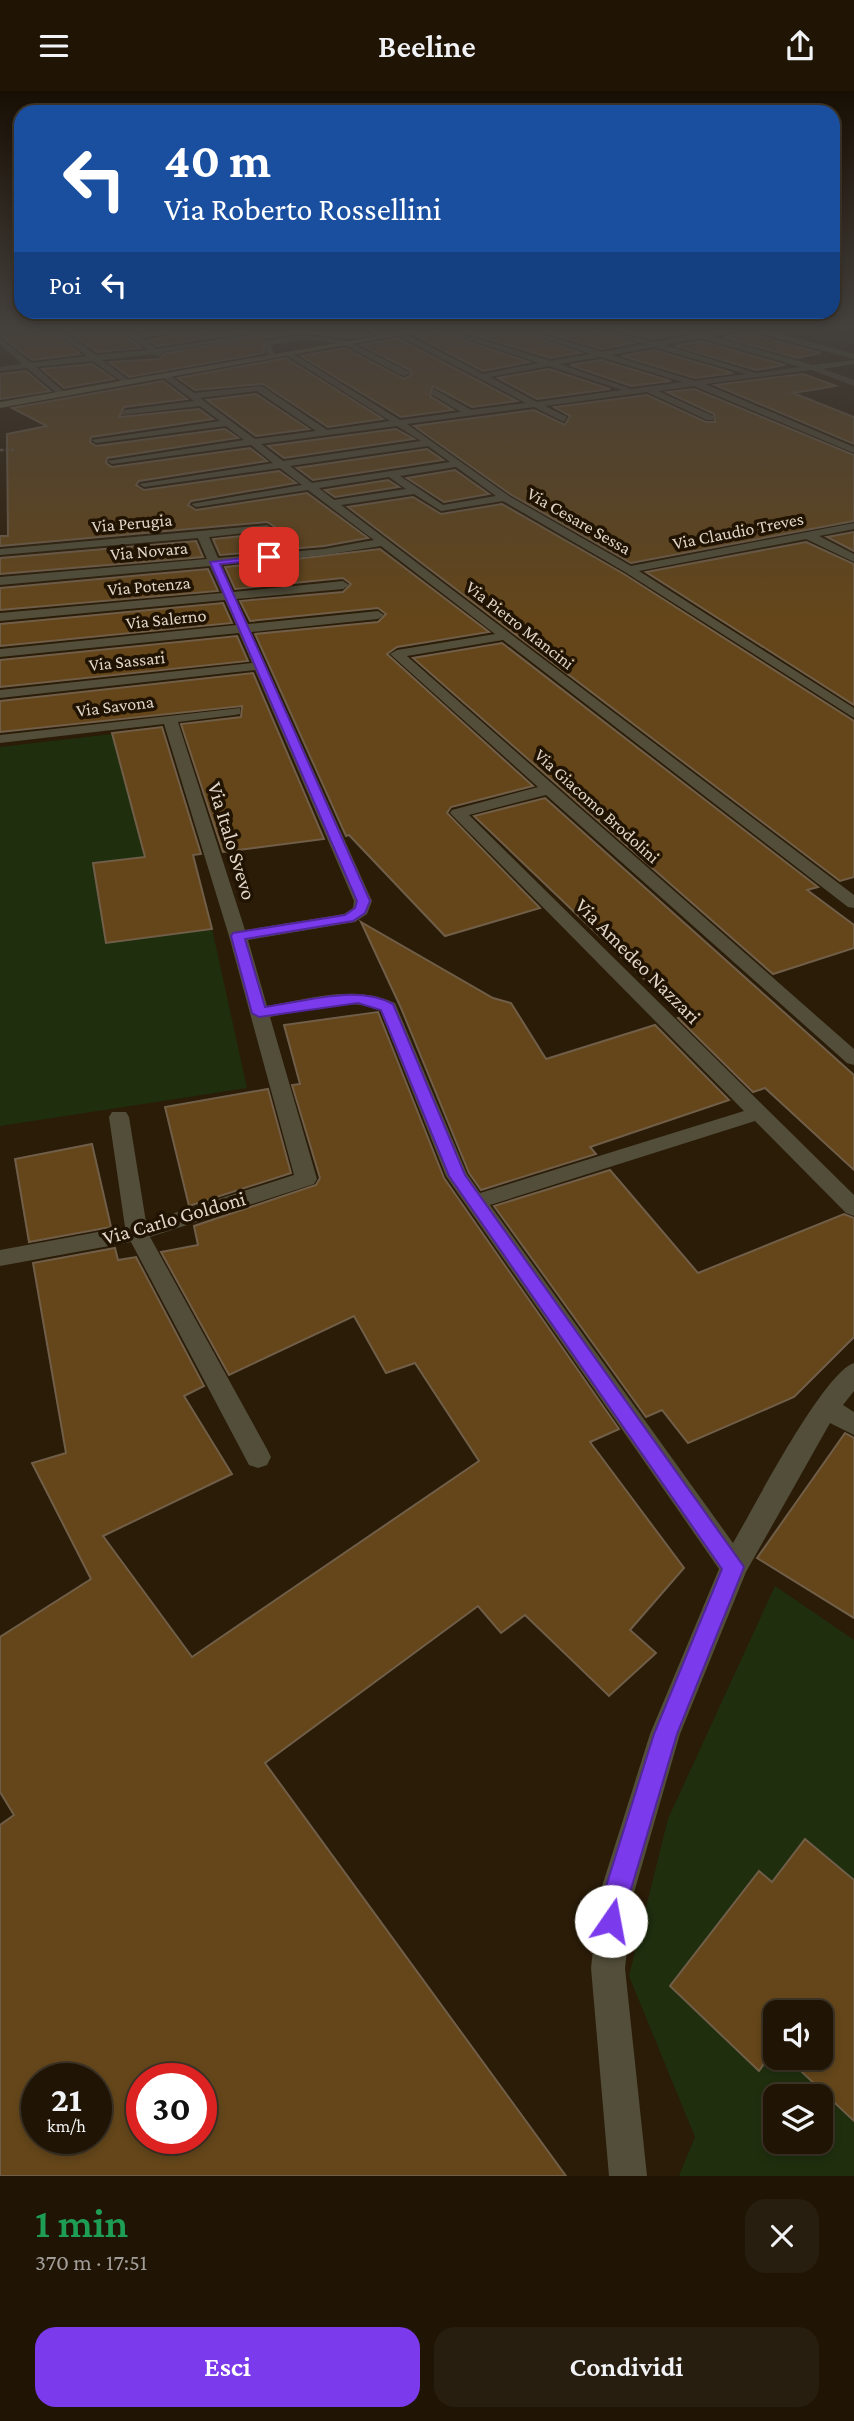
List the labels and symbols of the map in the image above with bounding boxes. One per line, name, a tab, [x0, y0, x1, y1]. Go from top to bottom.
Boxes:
street label: Via Cesare Sessa	[524, 483, 634, 559]
street label: Via Claudio Treves	[671, 509, 805, 553]
street label: Via Perugia	[91, 510, 173, 536]
pin	[239, 527, 299, 587]
street label: Via Novara	[109, 538, 189, 564]
street label: Via Potenza	[107, 572, 191, 600]
street label: Via Pietro Mancini	[462, 577, 578, 674]
street label: Via Salerno	[125, 605, 207, 633]
street label: Via Sassari	[88, 647, 166, 675]
street label: Via Savona	[75, 691, 155, 721]
street label: Via Giacomo Brodolini	[531, 745, 664, 867]
street label: Via Italo Svevo	[203, 779, 261, 903]
street label: Via Amedeo Nazzari	[570, 893, 706, 1029]
street label: Via Carlo Goldoni	[100, 1186, 249, 1250]
position arrow	[574, 1884, 648, 1958]
speed limit sign: 30	[126, 2063, 217, 2154]

